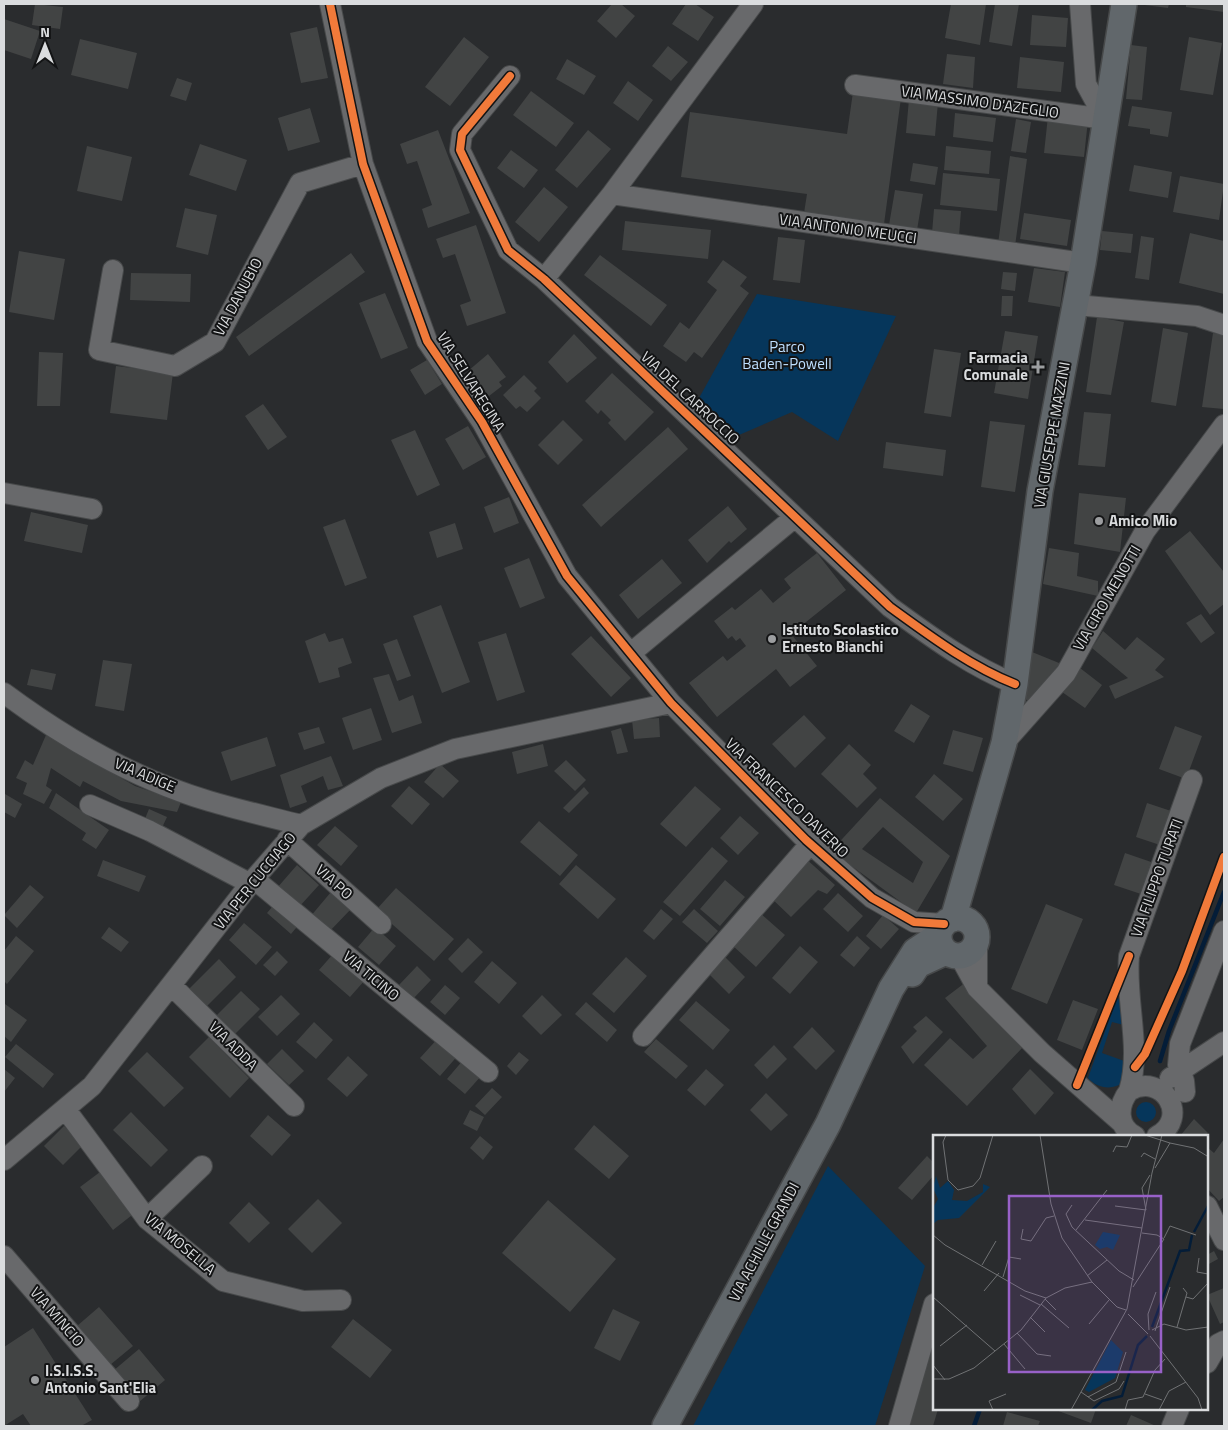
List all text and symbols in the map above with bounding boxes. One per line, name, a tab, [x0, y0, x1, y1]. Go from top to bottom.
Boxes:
north arrow	[20, 20, 70, 70]
text: N	[40, 21, 50, 42]
street label: VIA MASSIMO D'AZEGLIO	[900, 79, 1061, 124]
street label: VIA ANTONIO MEUCCI	[778, 207, 918, 250]
street label: VIA DANUBIO	[207, 253, 268, 340]
street label: VIA SELVAREGINA	[431, 327, 511, 436]
park label: Parco Baden-Powell	[742, 335, 832, 375]
street label: VIA DEL CARROCCIO	[636, 345, 745, 450]
place label: Farmacia Comunale	[963, 346, 1028, 386]
street label: VIA GIUSEPPE MAZZINI	[1027, 360, 1076, 510]
marker: Farmacia Comunale	[1032, 361, 1044, 373]
place label: Amico Mio	[1109, 509, 1177, 532]
marker: Amico Mio	[1093, 515, 1105, 527]
street label: VIA CIRO MENOTTI	[1067, 540, 1146, 655]
place label: Istituto Scolastico Ernesto Bianchi	[782, 618, 899, 658]
marker: Istituto Scolastico Ernesto Bianchi	[766, 633, 778, 645]
street label: VIA FRANCESCO DAVERIO	[720, 732, 855, 863]
street label: VIA ADIGE	[111, 751, 179, 798]
street label: VIA FILIPPO TURATI	[1124, 815, 1189, 940]
street label: VIA PER CUCCIAGO	[208, 827, 301, 935]
street label: VIA PO	[310, 859, 358, 905]
street label: VIA TICINO	[338, 945, 405, 1006]
street label: VIA ADDA	[203, 1016, 263, 1076]
inset map	[933, 1135, 1208, 1410]
street label: VIA ACHILLE GRANDI	[722, 1178, 805, 1306]
street label: VIA MOSELLA	[140, 1207, 221, 1280]
street label: VIA MINCIO	[25, 1282, 90, 1352]
place label: I.S.I.S.S. Antonio Sant'Elia	[45, 1359, 157, 1399]
marker: I.S.I.S.S. Antonio Sant'Elia	[29, 1374, 41, 1386]

